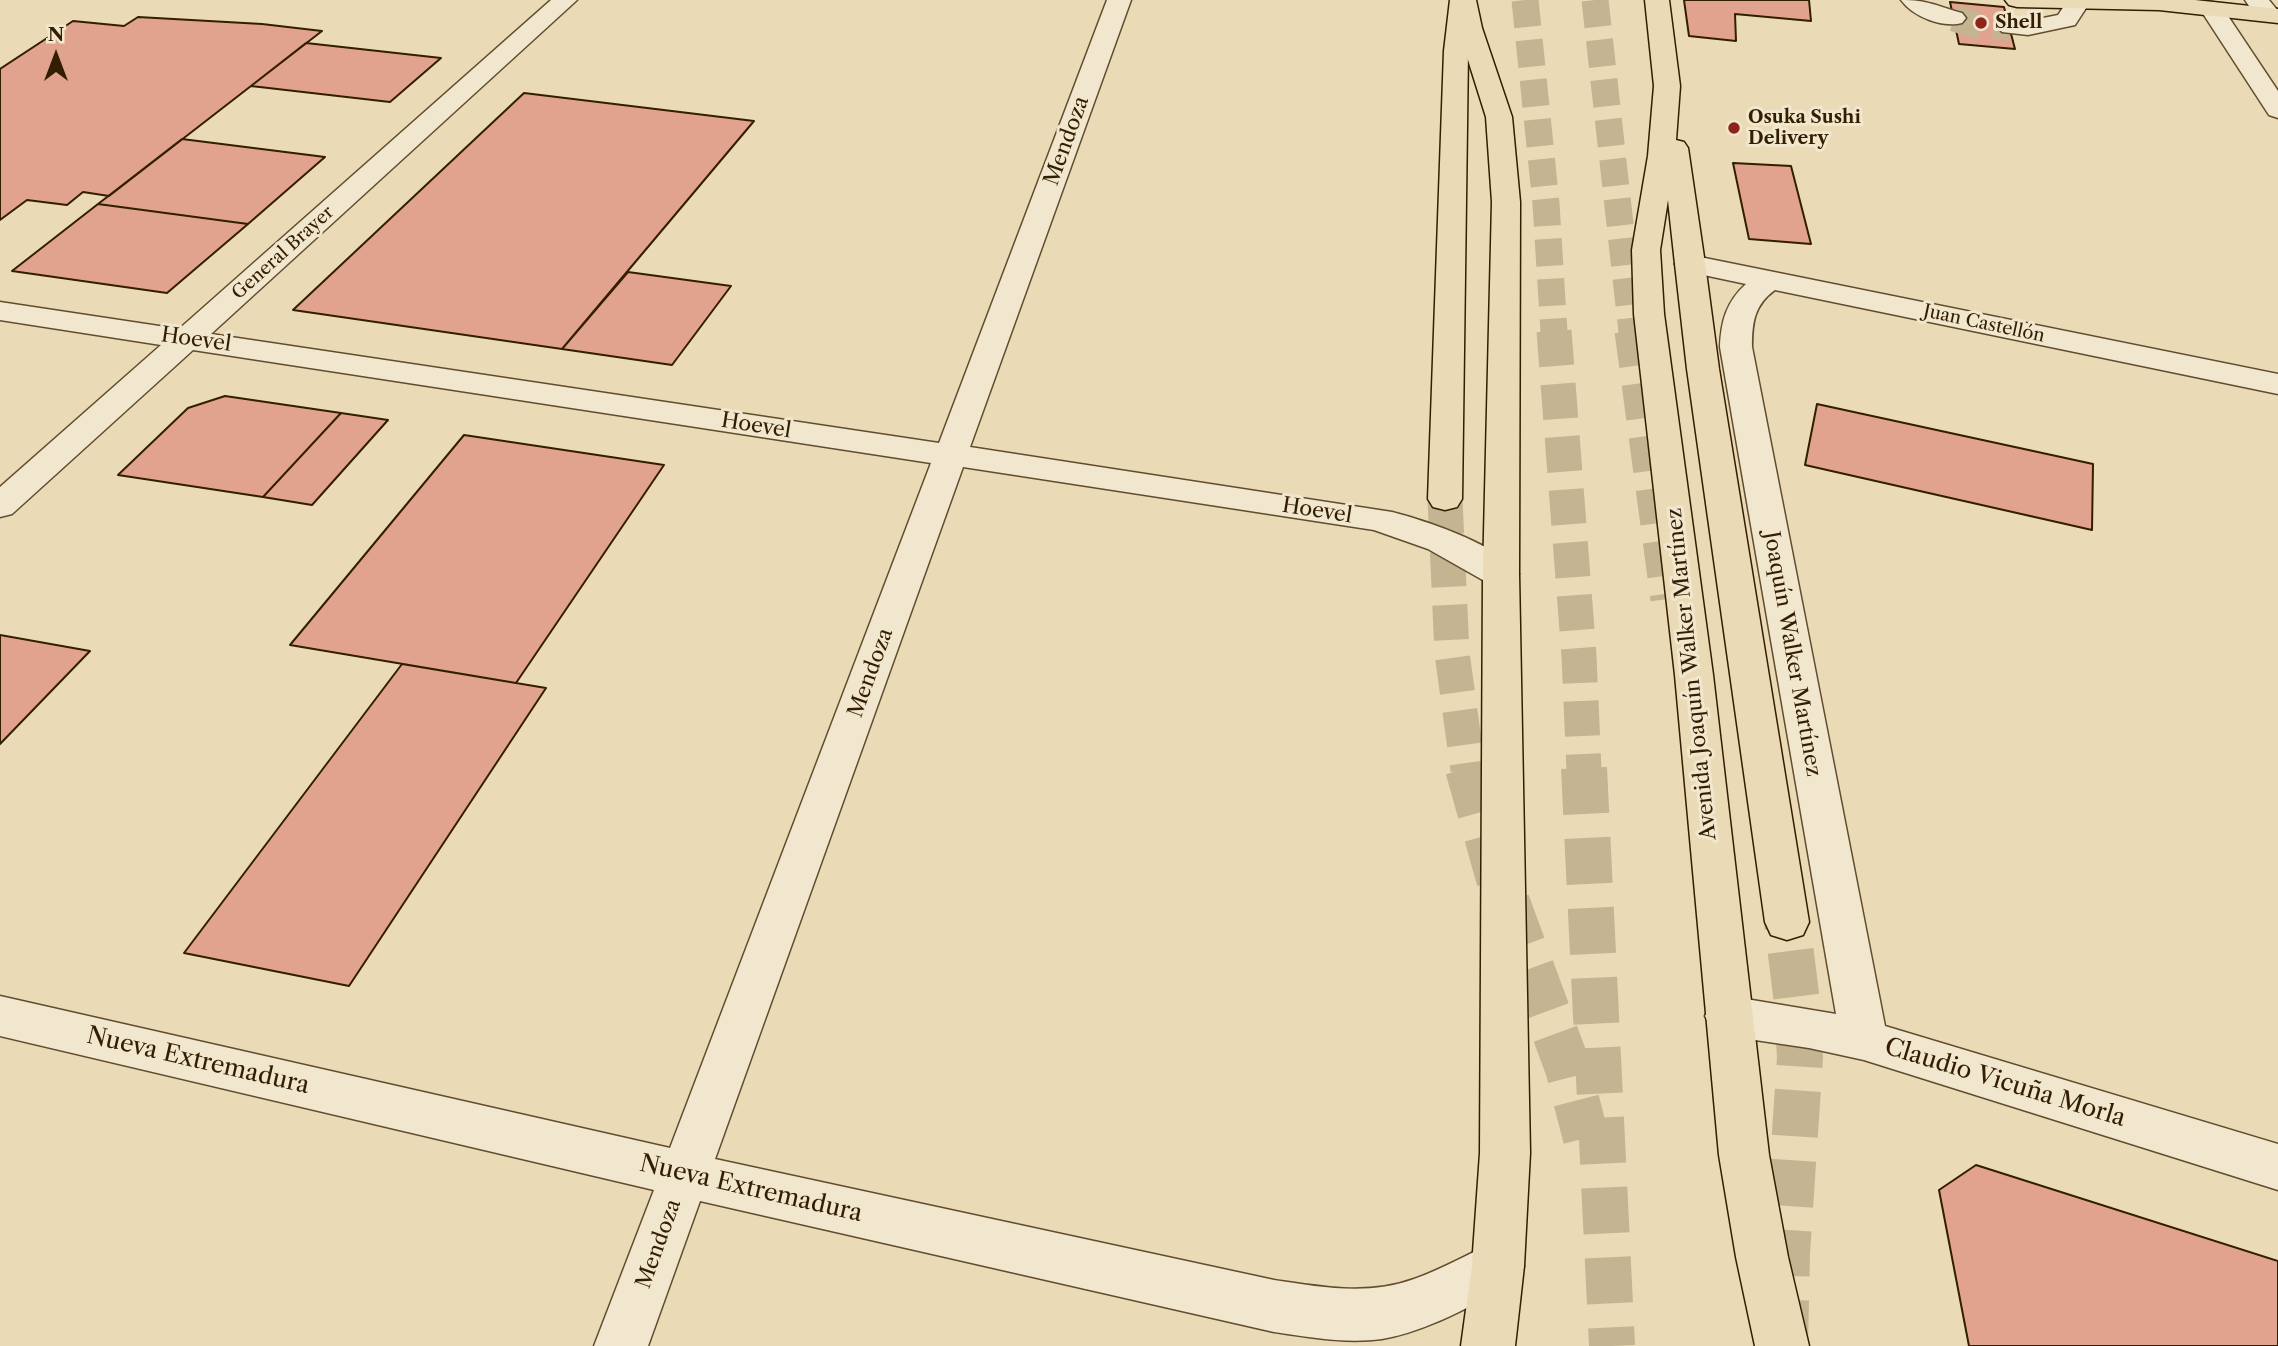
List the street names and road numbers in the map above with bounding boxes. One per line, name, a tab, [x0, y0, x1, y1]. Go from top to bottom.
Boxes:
street label: Mendoza	[1039, 93, 1095, 189]
street label: General Brayer	[228, 202, 338, 304]
street label: Juan Castellón	[1921, 301, 2047, 347]
street label: Hoevel	[159, 323, 233, 357]
street label: Hoevel	[719, 408, 793, 444]
street label: Hoevel	[1280, 493, 1354, 529]
street label: Avenida Joaquín Walker Martínez	[1662, 507, 1722, 841]
street label: Joaquín Walker Martínez	[1758, 530, 1826, 778]
street label: Mendoza	[843, 625, 899, 721]
street label: Nueva Extremadura	[84, 1021, 312, 1101]
street label: Claudio Vicuña Morla	[1881, 1033, 2129, 1133]
street label: Nueva Extremadura	[637, 1149, 865, 1229]
street label: Mendoza	[631, 1196, 687, 1292]

